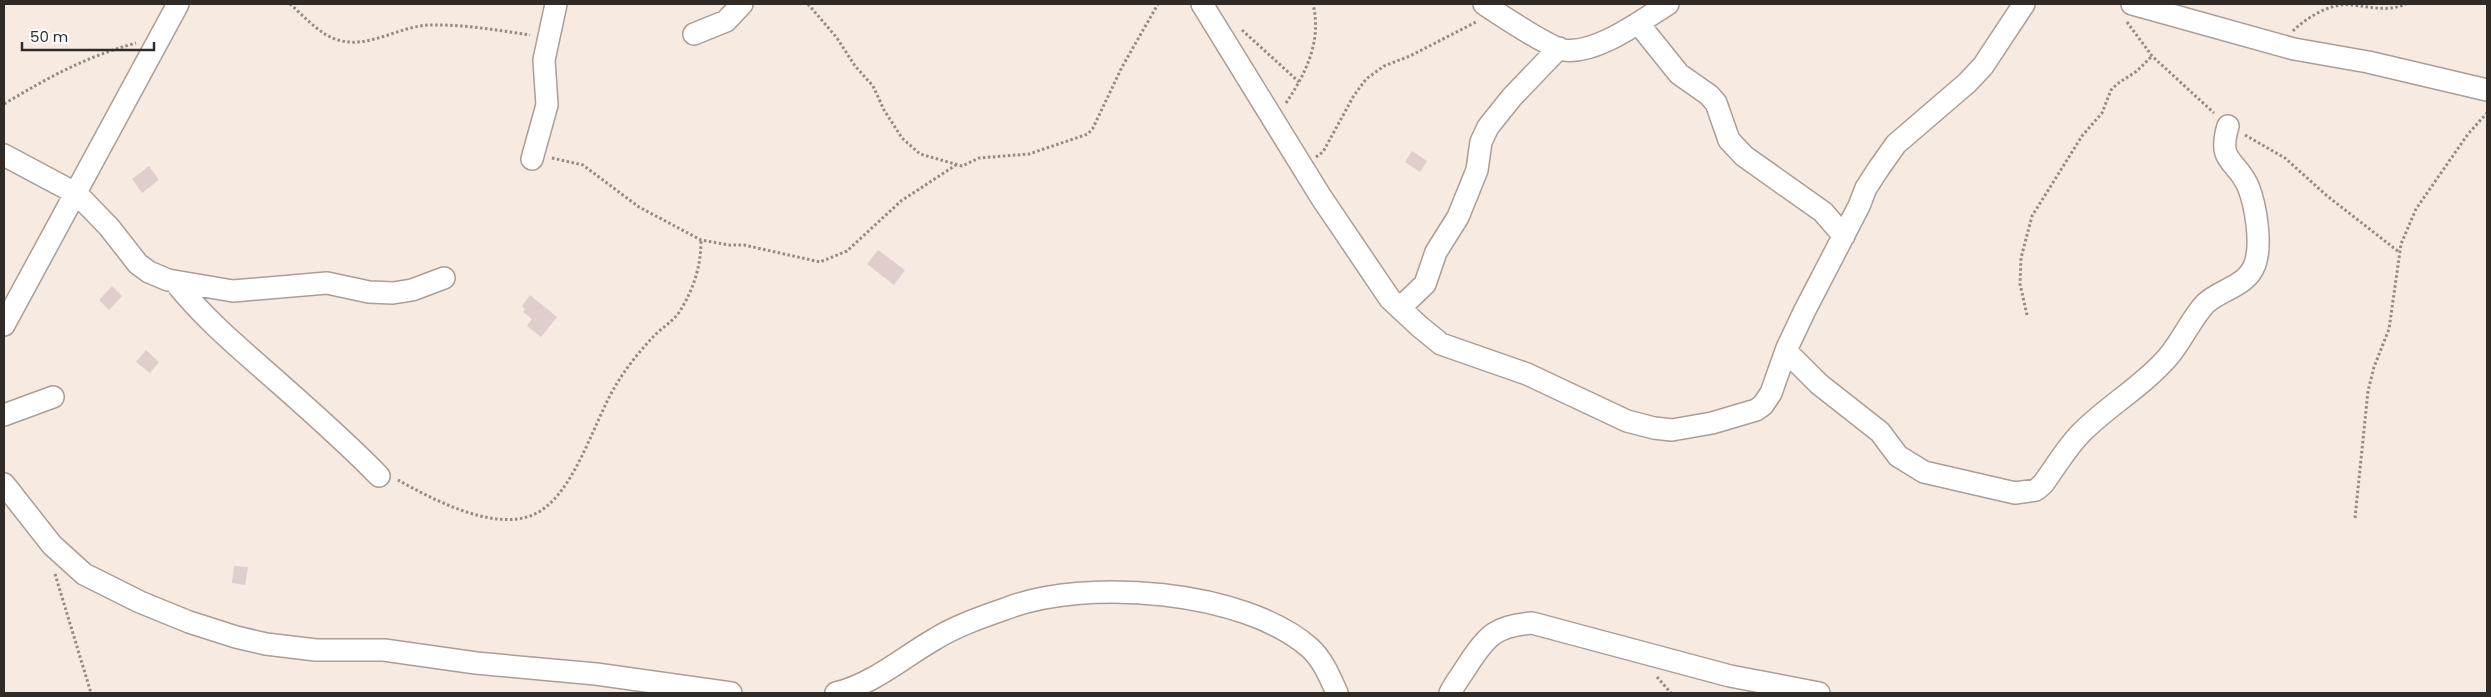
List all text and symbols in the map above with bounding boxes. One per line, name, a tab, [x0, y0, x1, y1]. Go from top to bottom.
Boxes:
scale bar	[22, 20, 155, 52]
text: 50 m	[30, 26, 68, 47]

